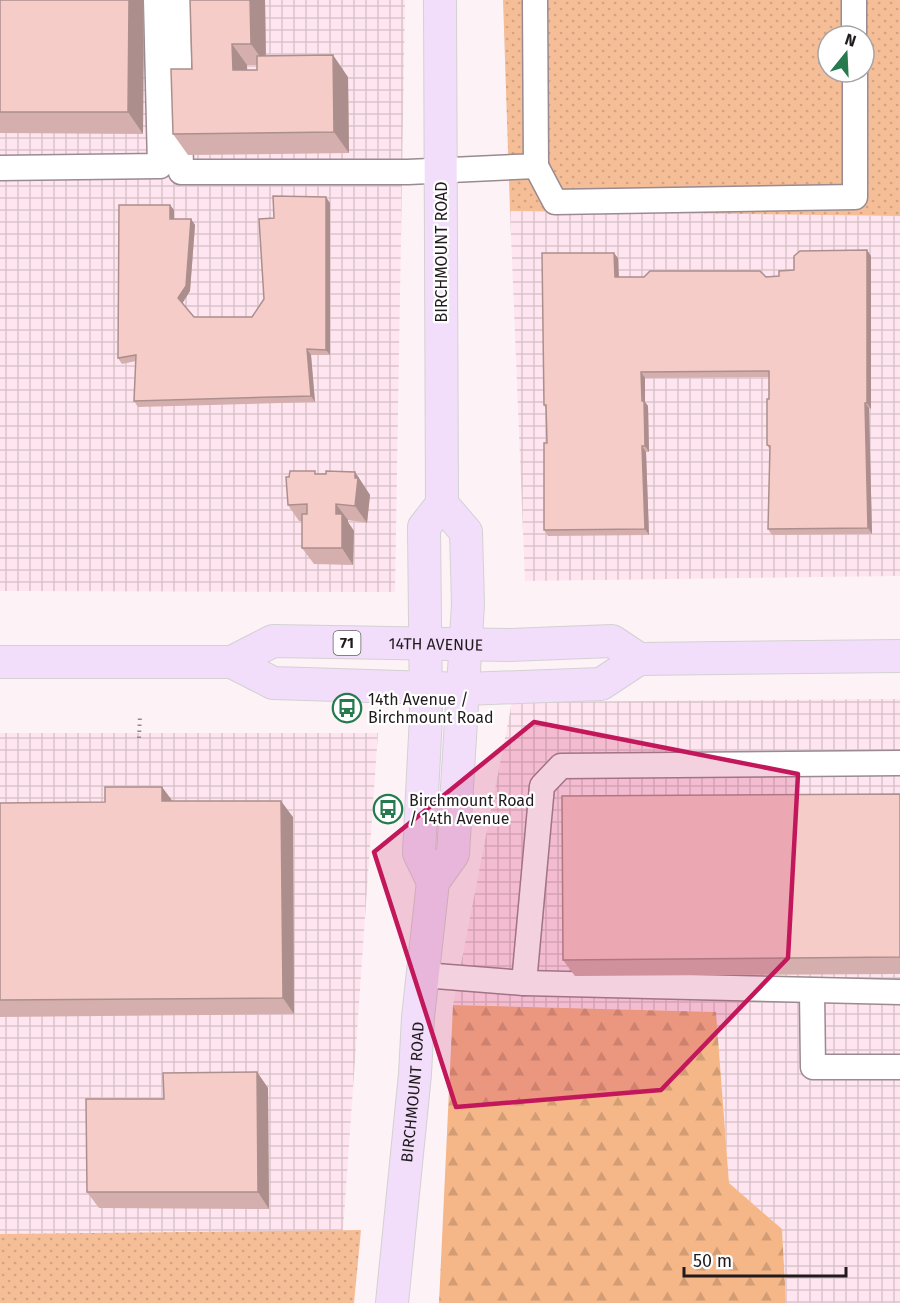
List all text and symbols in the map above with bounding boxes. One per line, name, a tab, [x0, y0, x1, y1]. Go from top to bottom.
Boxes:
north arrow	[816, 24, 876, 84]
text: N	[843, 30, 858, 51]
street label: BIRCHMOUNT ROAD	[432, 181, 451, 323]
road number: 71	[334, 631, 360, 655]
street label: 14TH AVENUE	[388, 634, 483, 655]
place label: 14th Avenue / Birchmount Road	[368, 690, 494, 727]
bus stop icon: 14th Avenue / Birchmount Road	[331, 692, 363, 724]
place label: Birchmount Road / 14th Avenue	[409, 791, 535, 828]
bus stop icon: Birchmount Road / 14th Avenue	[372, 793, 404, 825]
street label: BIRCHMOUNT ROAD	[397, 1021, 428, 1163]
scale bar	[684, 1240, 846, 1278]
text: 50 m	[693, 1250, 732, 1272]

